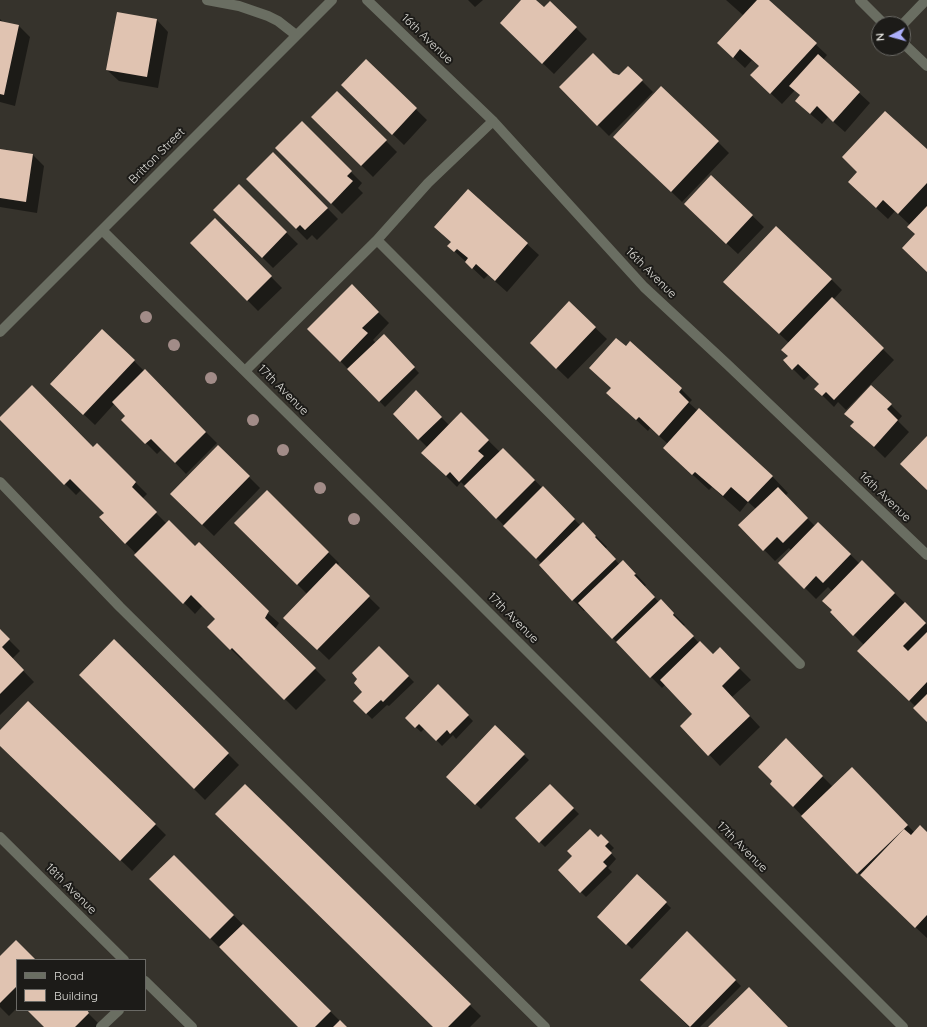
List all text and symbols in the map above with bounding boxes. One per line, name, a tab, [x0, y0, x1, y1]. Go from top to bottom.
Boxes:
street label: 16th Avenue	[398, 11, 456, 67]
north arrow	[871, 16, 911, 56]
text: N	[873, 32, 887, 42]
street label: Britton Street	[126, 125, 188, 187]
street label: 16th Avenue	[623, 245, 679, 301]
street label: 17th Avenue	[255, 362, 311, 418]
street label: 16th Avenue	[856, 469, 914, 525]
street label: 17th Avenue	[485, 590, 541, 646]
street label: 17th Avenue	[714, 819, 770, 875]
street label: 18th Avenue	[43, 861, 99, 917]
legend	[16, 959, 146, 1011]
text: Road	[54, 968, 84, 983]
text: Building	[54, 988, 98, 1003]

